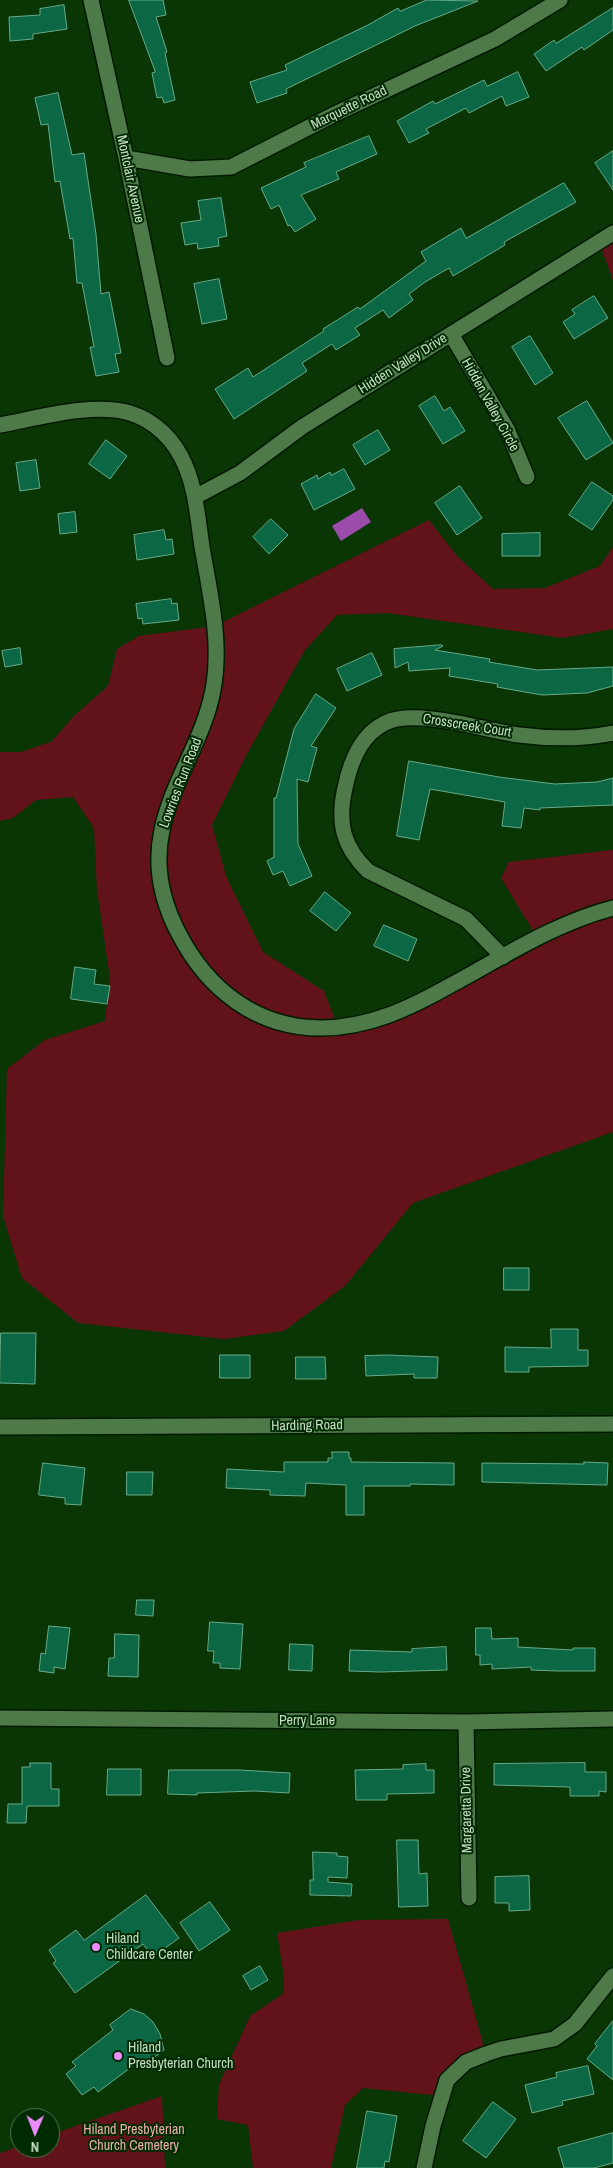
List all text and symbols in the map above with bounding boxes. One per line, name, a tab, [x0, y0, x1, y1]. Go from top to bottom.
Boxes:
street label: Marquette Road	[308, 82, 390, 134]
street label: Montclair Avenue	[113, 134, 147, 224]
street label: Hidden Valley Drive	[356, 330, 450, 398]
street label: Hidden Valley Circle	[457, 356, 523, 454]
street label: Crosscreek Court	[422, 711, 512, 741]
street label: Lowries Run Road	[156, 736, 206, 830]
street label: Harding Road	[271, 1417, 343, 1435]
street label: Perry Lane	[279, 1713, 335, 1729]
street label: Margaretta Drive	[458, 1767, 476, 1853]
place label: Hiland Childcare Center	[106, 1931, 193, 1964]
marker: Hiland Childcare Center	[90, 1941, 102, 1953]
place label: Hiland Presbyterian Church	[128, 2040, 233, 2072]
marker: Hiland Presbyterian Church	[112, 2050, 124, 2062]
north arrow	[10, 2108, 60, 2158]
park label: Hiland Presbyterian Church Cemetery	[83, 2122, 185, 2154]
text: N	[30, 2138, 39, 2156]

